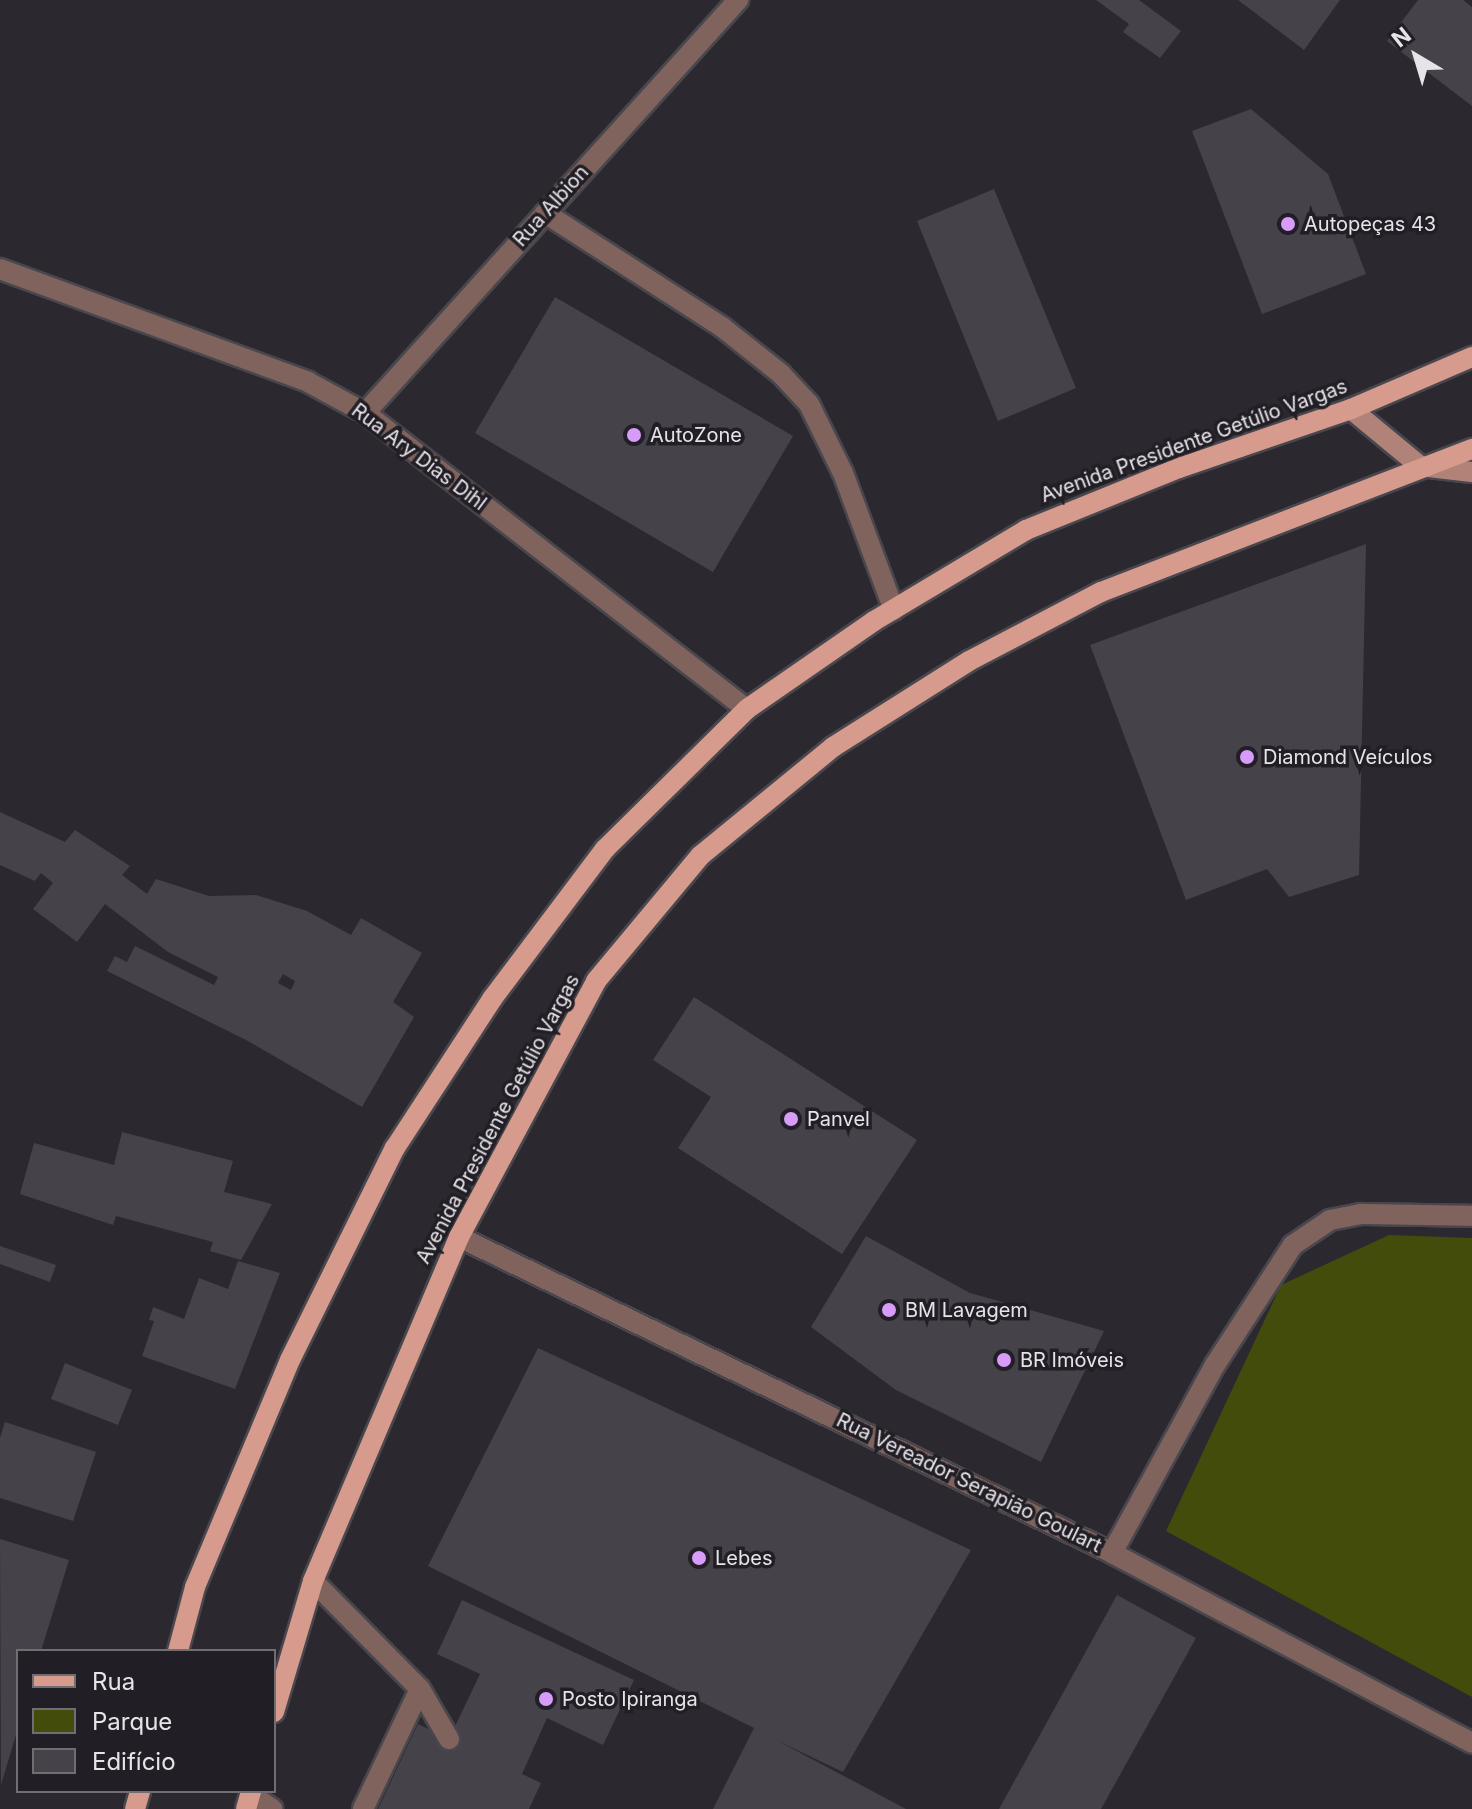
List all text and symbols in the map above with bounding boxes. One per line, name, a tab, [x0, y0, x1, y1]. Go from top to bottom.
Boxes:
north arrow	[1376, 16, 1456, 96]
text: N	[1387, 22, 1416, 52]
street label: Rua Albion	[508, 160, 594, 252]
place label: Autopeças 43	[1304, 212, 1436, 236]
marker: Autopeças 43	[1279, 215, 1297, 233]
street label: Avenida Presidente Getúlio Vargas	[1037, 374, 1351, 508]
street label: Rua Ary Dias Dihl	[347, 398, 491, 516]
place label: AutoZone	[650, 423, 742, 447]
marker: AutoZone	[625, 426, 643, 444]
place label: Diamond Veículos	[1263, 745, 1433, 769]
marker: Diamond Veículos	[1238, 748, 1256, 766]
street label: Avenida Presidente Getúlio Vargas	[411, 970, 585, 1268]
place label: Panvel	[807, 1107, 870, 1131]
marker: Panvel	[782, 1110, 800, 1128]
place label: BM Lavagem	[905, 1298, 1028, 1322]
marker: BM Lavagem	[880, 1301, 898, 1319]
place label: BR Imóveis	[1020, 1348, 1124, 1372]
marker: BR Imóveis	[995, 1351, 1013, 1369]
street label: Rua Vereador Serapião Goulart	[832, 1408, 1106, 1558]
place label: Lebes	[715, 1546, 772, 1570]
marker: Lebes	[690, 1549, 708, 1567]
legend	[16, 1649, 276, 1793]
text: Rua	[92, 1667, 135, 1696]
place label: Posto Ipiranga	[562, 1687, 698, 1711]
marker: Posto Ipiranga	[537, 1690, 555, 1708]
text: Parque	[92, 1707, 172, 1736]
text: Edifício	[92, 1747, 176, 1776]

